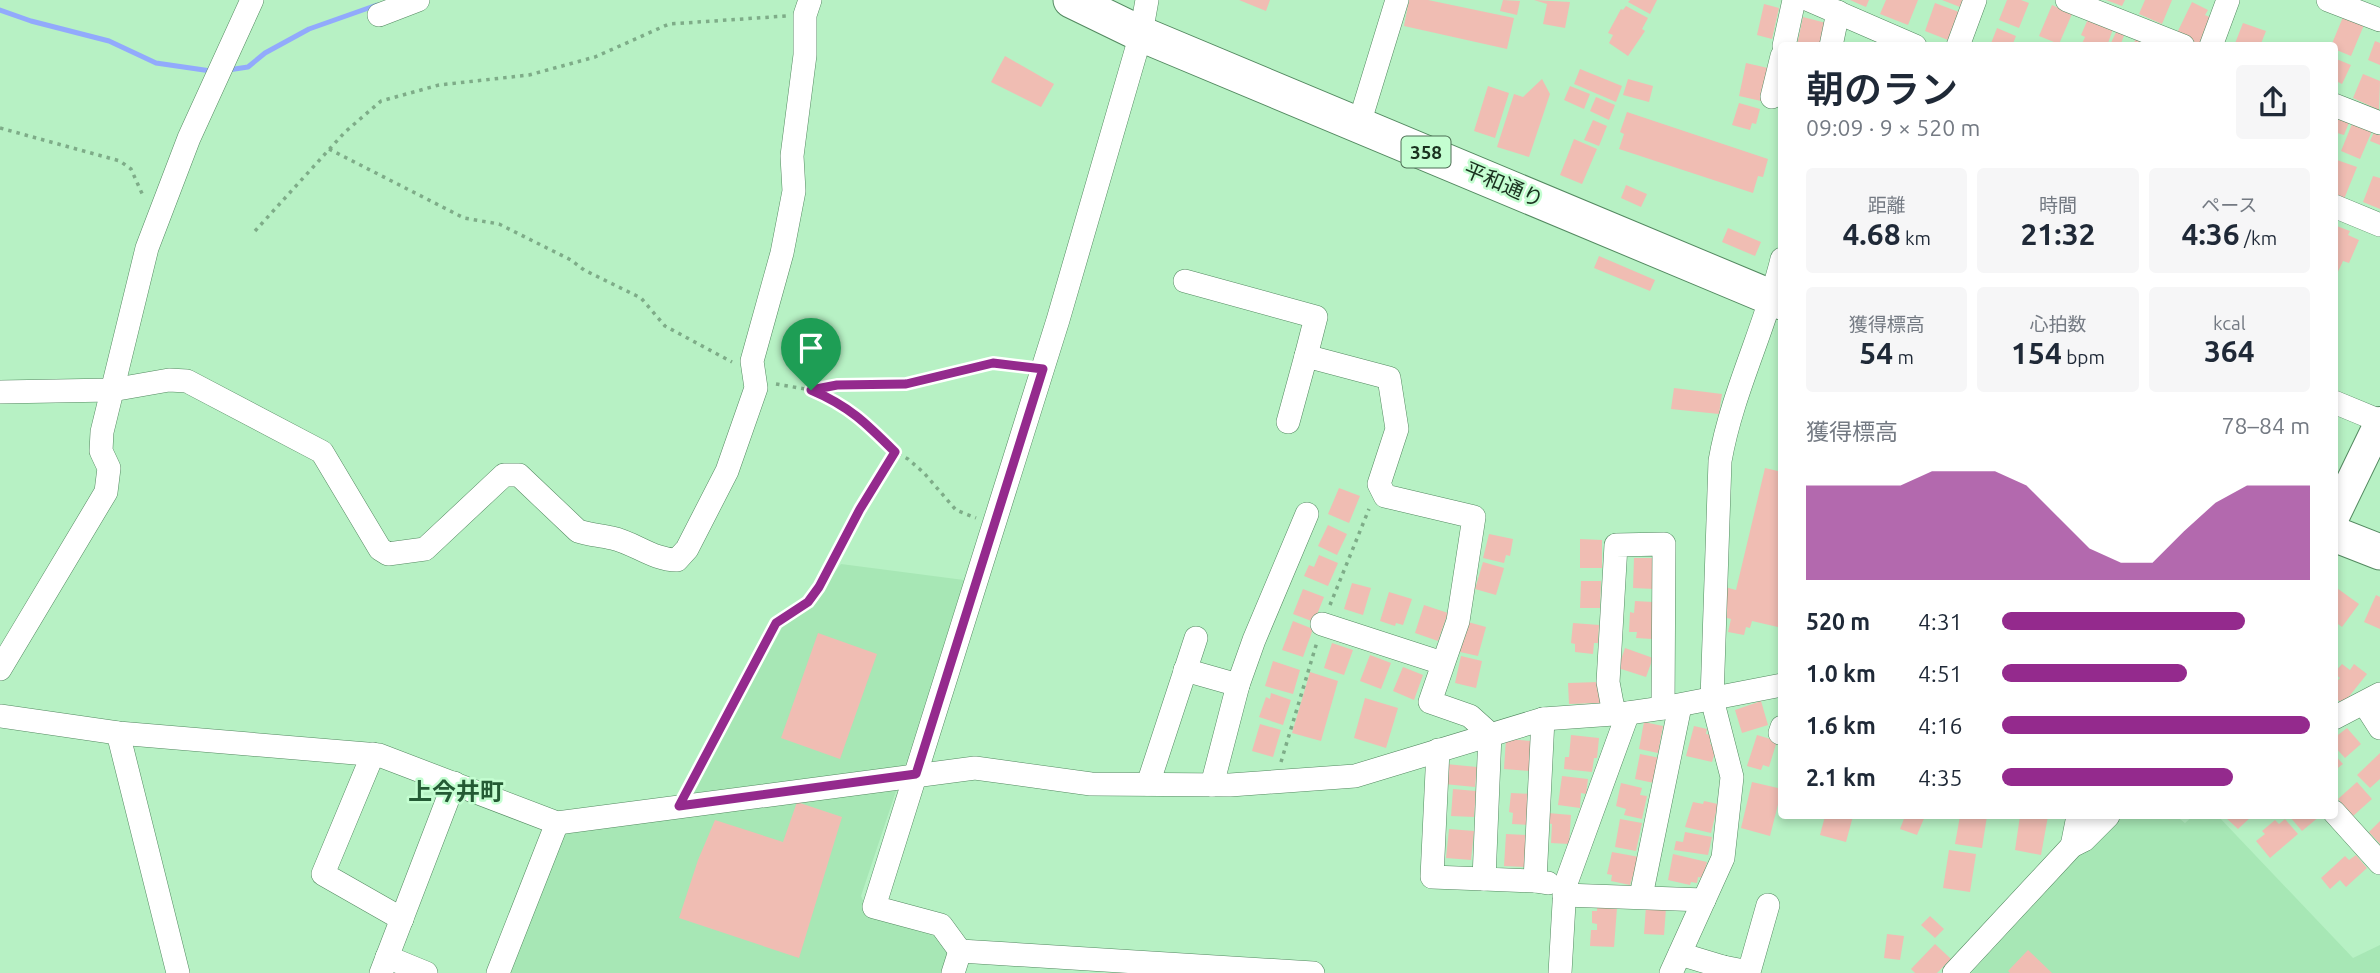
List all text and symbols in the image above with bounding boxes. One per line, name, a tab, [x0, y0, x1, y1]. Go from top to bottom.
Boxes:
button: share	[2236, 65, 2310, 139]
text: 朝のラン	[1806, 68, 1958, 110]
text: 09:09 · 9 × 520 m	[1806, 115, 1980, 140]
road number: 358	[1402, 136, 1450, 168]
street label: 平和通り	[1461, 157, 1547, 211]
text: 距離	[1868, 194, 1906, 216]
text: 時間	[2039, 194, 2077, 216]
text: ペース	[2201, 194, 2257, 216]
text: 4.68	[1842, 217, 1901, 251]
text: 21:32	[2020, 217, 2096, 251]
text: 4:36	[2182, 217, 2240, 251]
text: km	[1901, 227, 1931, 249]
text: /km	[2240, 227, 2277, 249]
text: kcal	[2213, 312, 2246, 334]
text: 獲得標高	[1849, 313, 1925, 335]
text: 心拍数	[2029, 313, 2087, 335]
pin	[781, 318, 841, 390]
icon: arrive	[792, 329, 830, 367]
text: 364	[2204, 334, 2255, 368]
text: 54	[1859, 336, 1893, 370]
text: 154	[2011, 336, 2062, 370]
text: m	[1893, 346, 1914, 368]
text: bpm	[2062, 346, 2105, 368]
text: 78–84 m	[2222, 413, 2310, 438]
text: 獲得標高	[1806, 419, 1898, 444]
text: 520 m	[1806, 609, 1870, 634]
text: 4:31	[1918, 609, 1963, 634]
text: 1.0 km	[1806, 661, 1876, 686]
text: 4:51	[1918, 661, 1963, 686]
text: 1.6 km	[1806, 713, 1876, 738]
text: 4:16	[1918, 713, 1963, 738]
text: 2.1 km	[1806, 765, 1876, 790]
text: 4:35	[1918, 765, 1963, 790]
district label: 上今井町	[408, 778, 504, 805]

